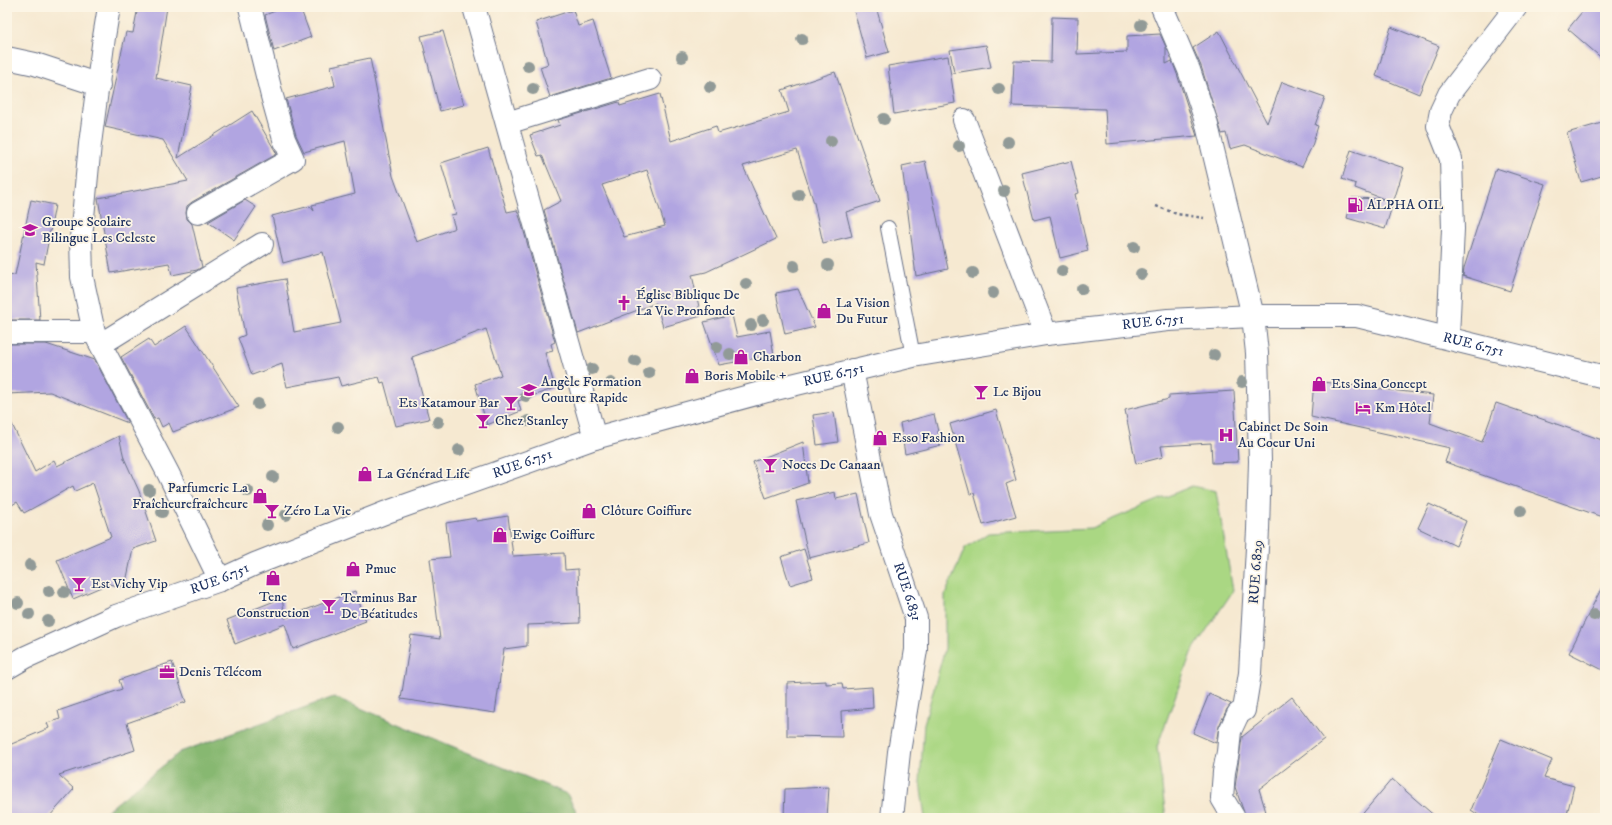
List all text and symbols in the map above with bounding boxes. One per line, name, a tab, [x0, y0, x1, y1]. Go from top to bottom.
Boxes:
fuel station icon: ALPHA OIL	[1346, 196, 1364, 214]
place label: ALPHA OIL	[1367, 196, 1443, 214]
place label: Groupe Scolaire Bilingue Les Celeste	[42, 213, 156, 247]
school or university icon: Groupe Scolaire Bilingue Les Celeste	[21, 221, 39, 239]
place label: Église Biblique De La Vie Pronfonde	[636, 286, 740, 320]
church icon: Église Biblique De La Vie Pronfonde	[615, 294, 633, 312]
place label: La Vision Du Futur	[836, 294, 890, 328]
shop icon: La Vision Du Futur	[815, 302, 833, 320]
street label: RUE 6.751	[1121, 310, 1184, 334]
street label: RUE 6.751	[1441, 328, 1506, 361]
shop icon: Charbon	[732, 348, 750, 366]
place label: Charbon	[753, 348, 802, 366]
street label: RUE 6.751	[801, 359, 866, 391]
shop icon: Boris Mobile +	[683, 367, 701, 385]
place label: Boris Mobile +	[704, 367, 787, 385]
place label: Angèle Formation Couture Rapide	[541, 373, 642, 407]
shop icon: Ets Sina Concept	[1310, 375, 1328, 393]
place label: Ets Sina Concept	[1331, 375, 1428, 393]
school or university icon: Angèle Formation Couture Rapide	[520, 381, 538, 399]
bar icon: Le Bijou	[972, 383, 990, 401]
place label: Le Bijou	[993, 383, 1041, 401]
place label: Ets Katamour Bar	[398, 394, 500, 412]
bar icon: Ets Katamour Bar	[502, 394, 520, 412]
hotel icon: Km Hôtel	[1354, 399, 1372, 417]
place label: Km Hôtel	[1375, 399, 1432, 417]
bar icon: Chez Stanley	[474, 412, 492, 430]
place label: Chez Stanley	[495, 412, 569, 430]
place label: Cabinet De Soin Au Coeur Uni	[1238, 418, 1329, 452]
hospital icon: Cabinet De Soin Au Coeur Uni	[1217, 426, 1235, 444]
shop icon: Esso Fashion	[871, 429, 889, 447]
place label: Esso Fashion	[892, 429, 966, 447]
street label: RUE 6.751	[490, 445, 555, 483]
bar icon: Noces De Canaan	[761, 456, 779, 474]
place label: Noces De Canaan	[782, 456, 881, 474]
shop icon: La Générad Life	[356, 465, 374, 483]
place label: La Générad Life	[377, 465, 470, 483]
place label: Parfumerie La Fraîcheurefraîcheure	[132, 479, 248, 513]
shop icon: Parfumerie La Fraîcheurefraîcheure	[251, 487, 269, 505]
bar icon: Zéro La Vie	[263, 502, 281, 520]
place label: Zéro La Vie	[284, 502, 351, 520]
shop icon: Clôture Coiffure	[580, 502, 598, 520]
place label: Clôture Coiffure	[601, 502, 692, 520]
shop icon: Ewige Coiffure	[491, 526, 509, 544]
place label: Ewige Coiffure	[512, 526, 595, 544]
street label: RUE 6.829	[1245, 539, 1267, 605]
street label: RUE 6.751	[188, 559, 252, 599]
shop icon: Pmuc	[344, 560, 362, 578]
place label: Pmuc	[365, 560, 396, 578]
street label: RUE 6.831	[889, 560, 925, 621]
shop icon: Tene Construction	[264, 569, 282, 587]
bar icon: Est Vichy Vip	[70, 575, 88, 593]
place label: Est Vichy Vip	[91, 575, 168, 593]
place label: Tene Construction	[237, 588, 310, 622]
place label: Terminus Bar De Béatitudes	[341, 589, 418, 623]
bar icon: Terminus Bar De Béatitudes	[320, 597, 338, 615]
office icon: Denis Télécom	[158, 663, 176, 681]
place label: Denis Télécom	[179, 663, 263, 681]

